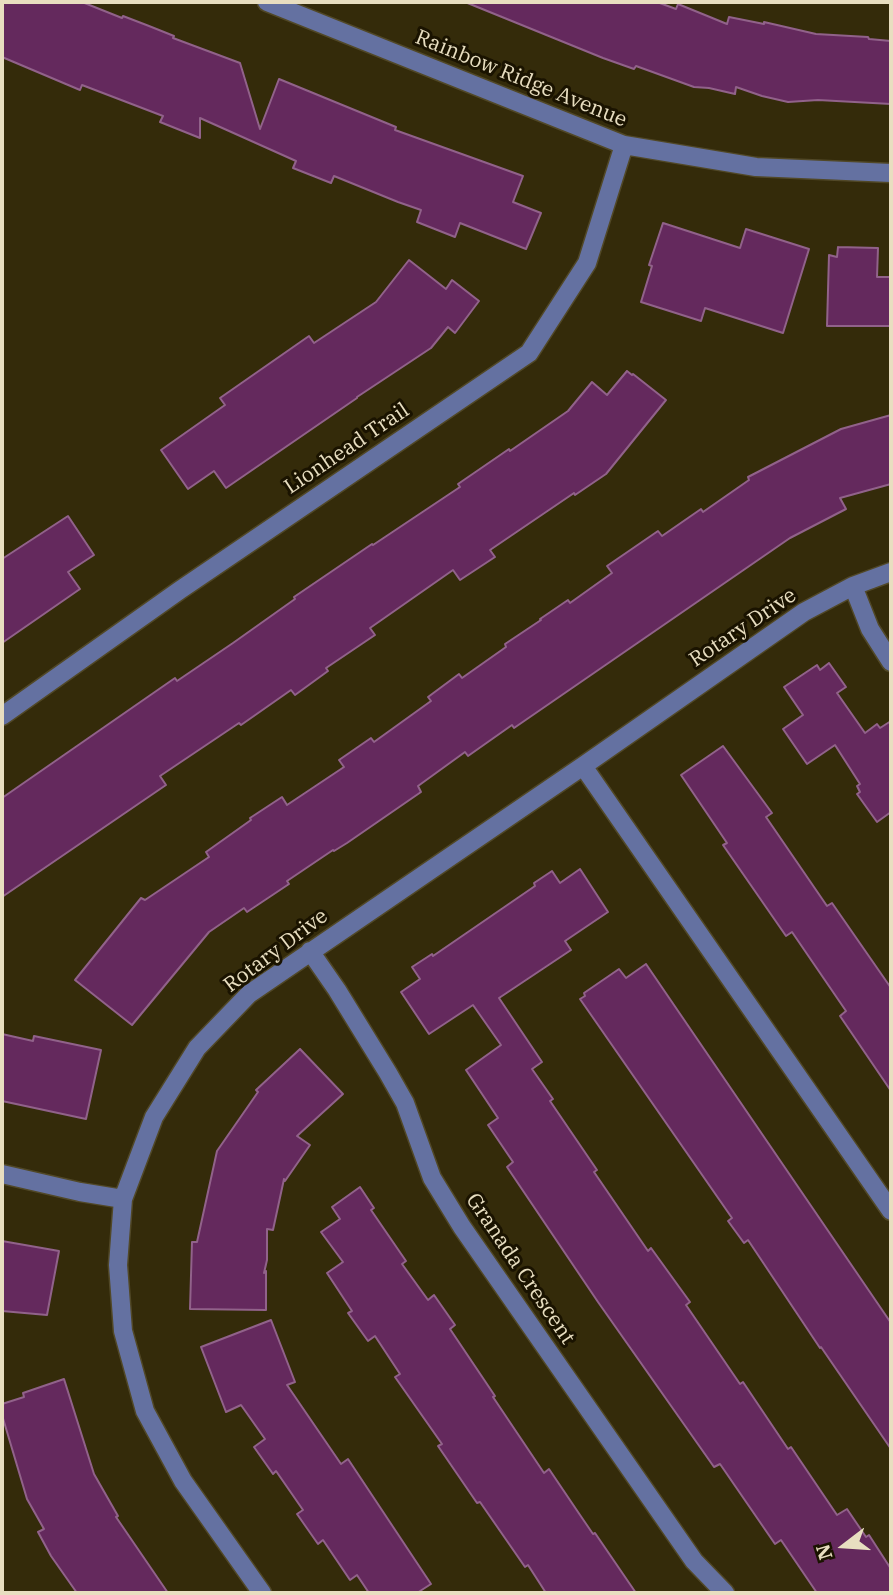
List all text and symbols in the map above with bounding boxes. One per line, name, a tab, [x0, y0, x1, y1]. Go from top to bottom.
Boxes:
street label: Rainbow Ridge Avenue	[412, 25, 630, 133]
street label: Lionhead Trail	[280, 398, 414, 500]
street label: Rotary Drive	[685, 583, 801, 673]
street label: Rotary Drive	[219, 904, 333, 998]
street label: Granada Crescent	[460, 1189, 580, 1349]
north arrow	[809, 1511, 879, 1581]
text: N	[810, 1541, 838, 1563]

